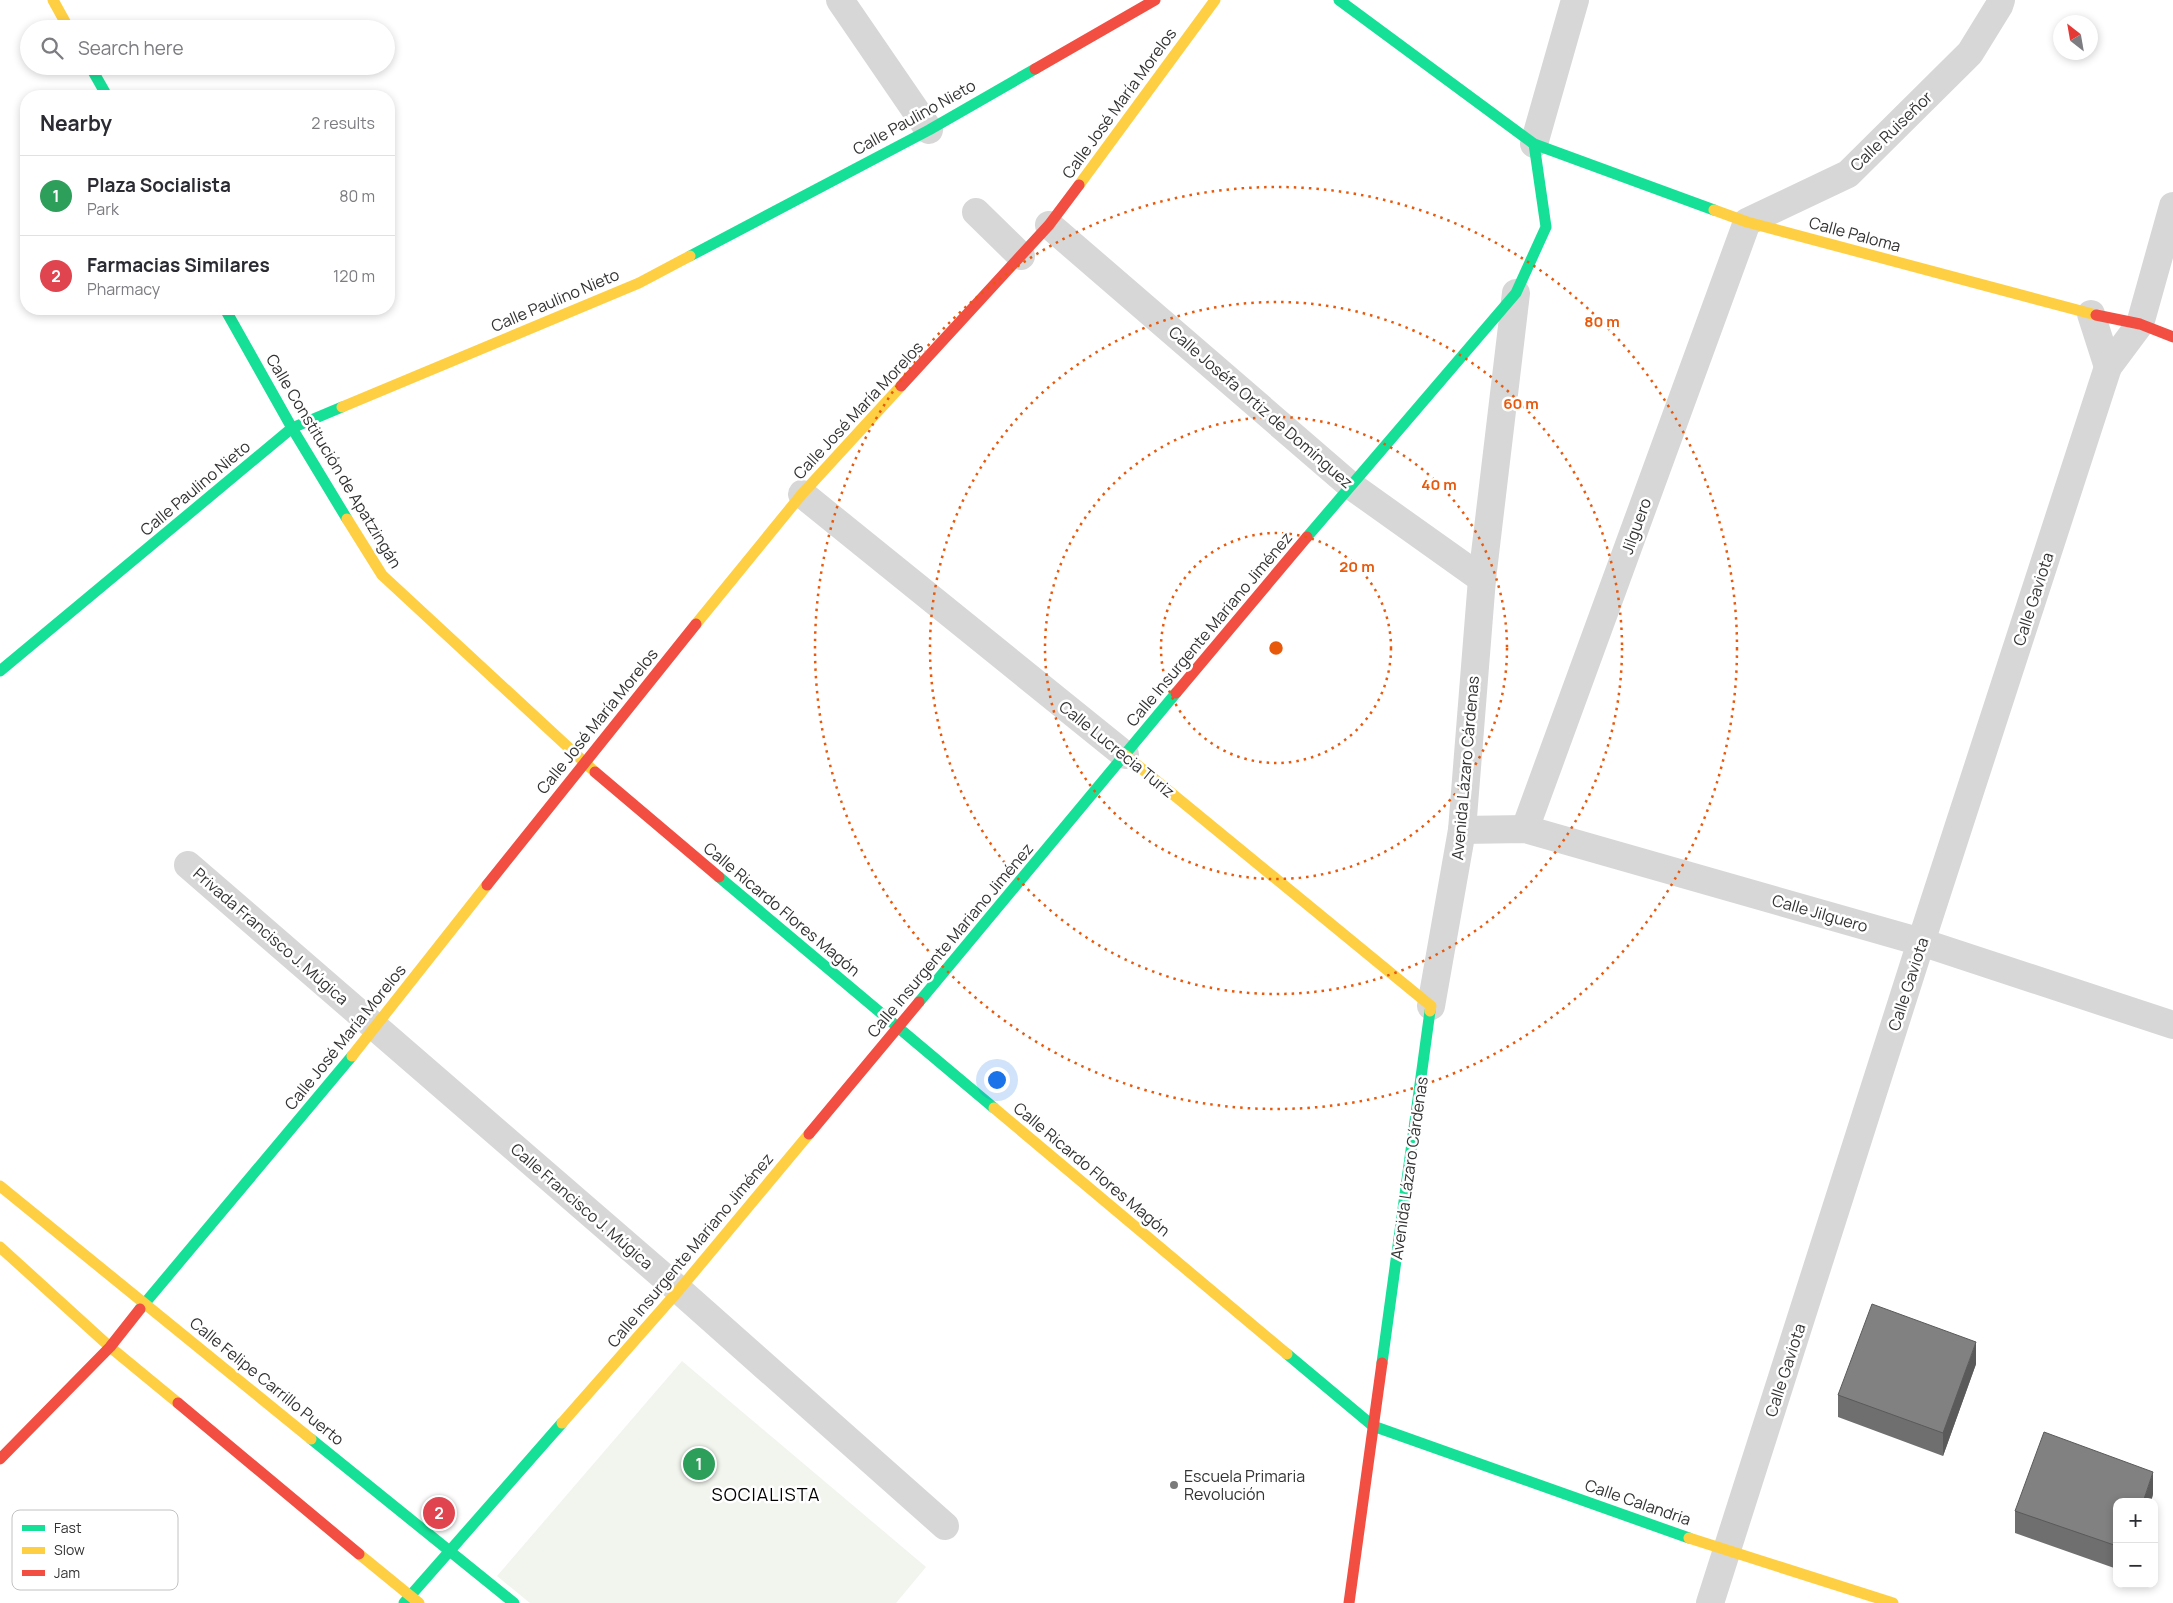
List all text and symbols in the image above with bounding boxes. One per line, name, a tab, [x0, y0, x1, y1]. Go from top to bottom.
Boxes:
north arrow	[2053, 15, 2098, 60]
search box	[20, 20, 395, 75]
street label: Calle José María Morelos	[1057, 23, 1181, 183]
icon: search	[38, 34, 66, 62]
text: Search here	[78, 35, 184, 61]
street label: Calle Paulino Nieto	[849, 74, 979, 160]
street label: Calle Ruiseñor	[1845, 86, 1937, 176]
text: Nearby	[40, 109, 112, 137]
text: 2 results	[311, 112, 375, 134]
text: Plaza Socialista	[87, 172, 231, 198]
text: 1	[52, 185, 60, 207]
text: 80 m	[339, 185, 375, 207]
text: Park	[87, 198, 119, 220]
street label: Calle Paloma	[1807, 211, 1903, 257]
text: Farmacias Similares	[87, 252, 270, 278]
street label: Calle Paulino Nieto	[488, 263, 622, 337]
text: 2	[51, 265, 61, 287]
text: 120 m	[333, 265, 375, 287]
text: Pharmacy	[87, 278, 160, 300]
text: 80 m	[1584, 311, 1620, 332]
street label: Calle Joséfa Ortiz de Domínguez	[1164, 321, 1358, 493]
street label: Calle José María Morelos	[788, 336, 928, 484]
street label: Calle Constitución de Apatzingán	[261, 350, 407, 572]
text: 60 m	[1503, 393, 1539, 414]
street label: Calle Paulino Nieto	[135, 435, 255, 541]
text: 40 m	[1421, 474, 1457, 495]
street label: Jilguero	[1616, 495, 1656, 557]
street label: Calle Insurgente Mariano Jiménez	[1121, 527, 1297, 731]
street label: Calle Gaviota	[2008, 550, 2058, 648]
text: 20 m	[1339, 556, 1375, 577]
centre of rings	[1267, 639, 1285, 657]
street label: Calle José María Morelos	[531, 644, 663, 798]
street label: Avenida Lázaro Cárdenas	[1446, 675, 1484, 861]
street label: Calle Lucrecia Turiz	[1055, 696, 1179, 802]
street label: Calle Ricardo Flores Magón	[699, 837, 865, 981]
street label: Calle Insurgente Mariano Jiménez	[862, 838, 1038, 1042]
street label: Privada Francisco J. Múgica	[189, 862, 353, 1010]
street label: Calle Jilguero	[1770, 889, 1870, 937]
street label: Calle Gaviota	[1883, 935, 1933, 1033]
street label: Calle José María Morelos	[279, 960, 411, 1114]
your location	[984, 1067, 1010, 1093]
street label: Avenida Lázaro Cárdenas	[1385, 1075, 1433, 1261]
street label: Calle Ricardo Flores Magón	[1009, 1097, 1175, 1241]
street label: Calle Francisco J. Múgica	[506, 1138, 658, 1274]
street label: Calle Insurgente Mariano Jiménez	[602, 1148, 778, 1352]
street label: Calle Felipe Carrillo Puerto	[185, 1312, 349, 1450]
street label: Calle Gaviota	[1760, 1321, 1810, 1419]
pin: 1	[683, 1445, 715, 1483]
place label: Escuela Primaria Revolución	[1184, 1465, 1305, 1505]
street label: Calle Calandria	[1582, 1474, 1694, 1530]
marker: Escuela Primaria Revolución	[1168, 1479, 1180, 1491]
district label: SOCIALISTA	[712, 1482, 820, 1506]
pin: 2	[423, 1494, 455, 1532]
map controls	[2113, 1498, 2158, 1588]
button: +	[2113, 1498, 2158, 1543]
legend	[12, 1510, 178, 1590]
text: Fast	[54, 1518, 82, 1537]
text: Slow	[54, 1540, 85, 1559]
button: −	[2113, 1543, 2158, 1588]
text: Jam	[54, 1563, 80, 1582]

